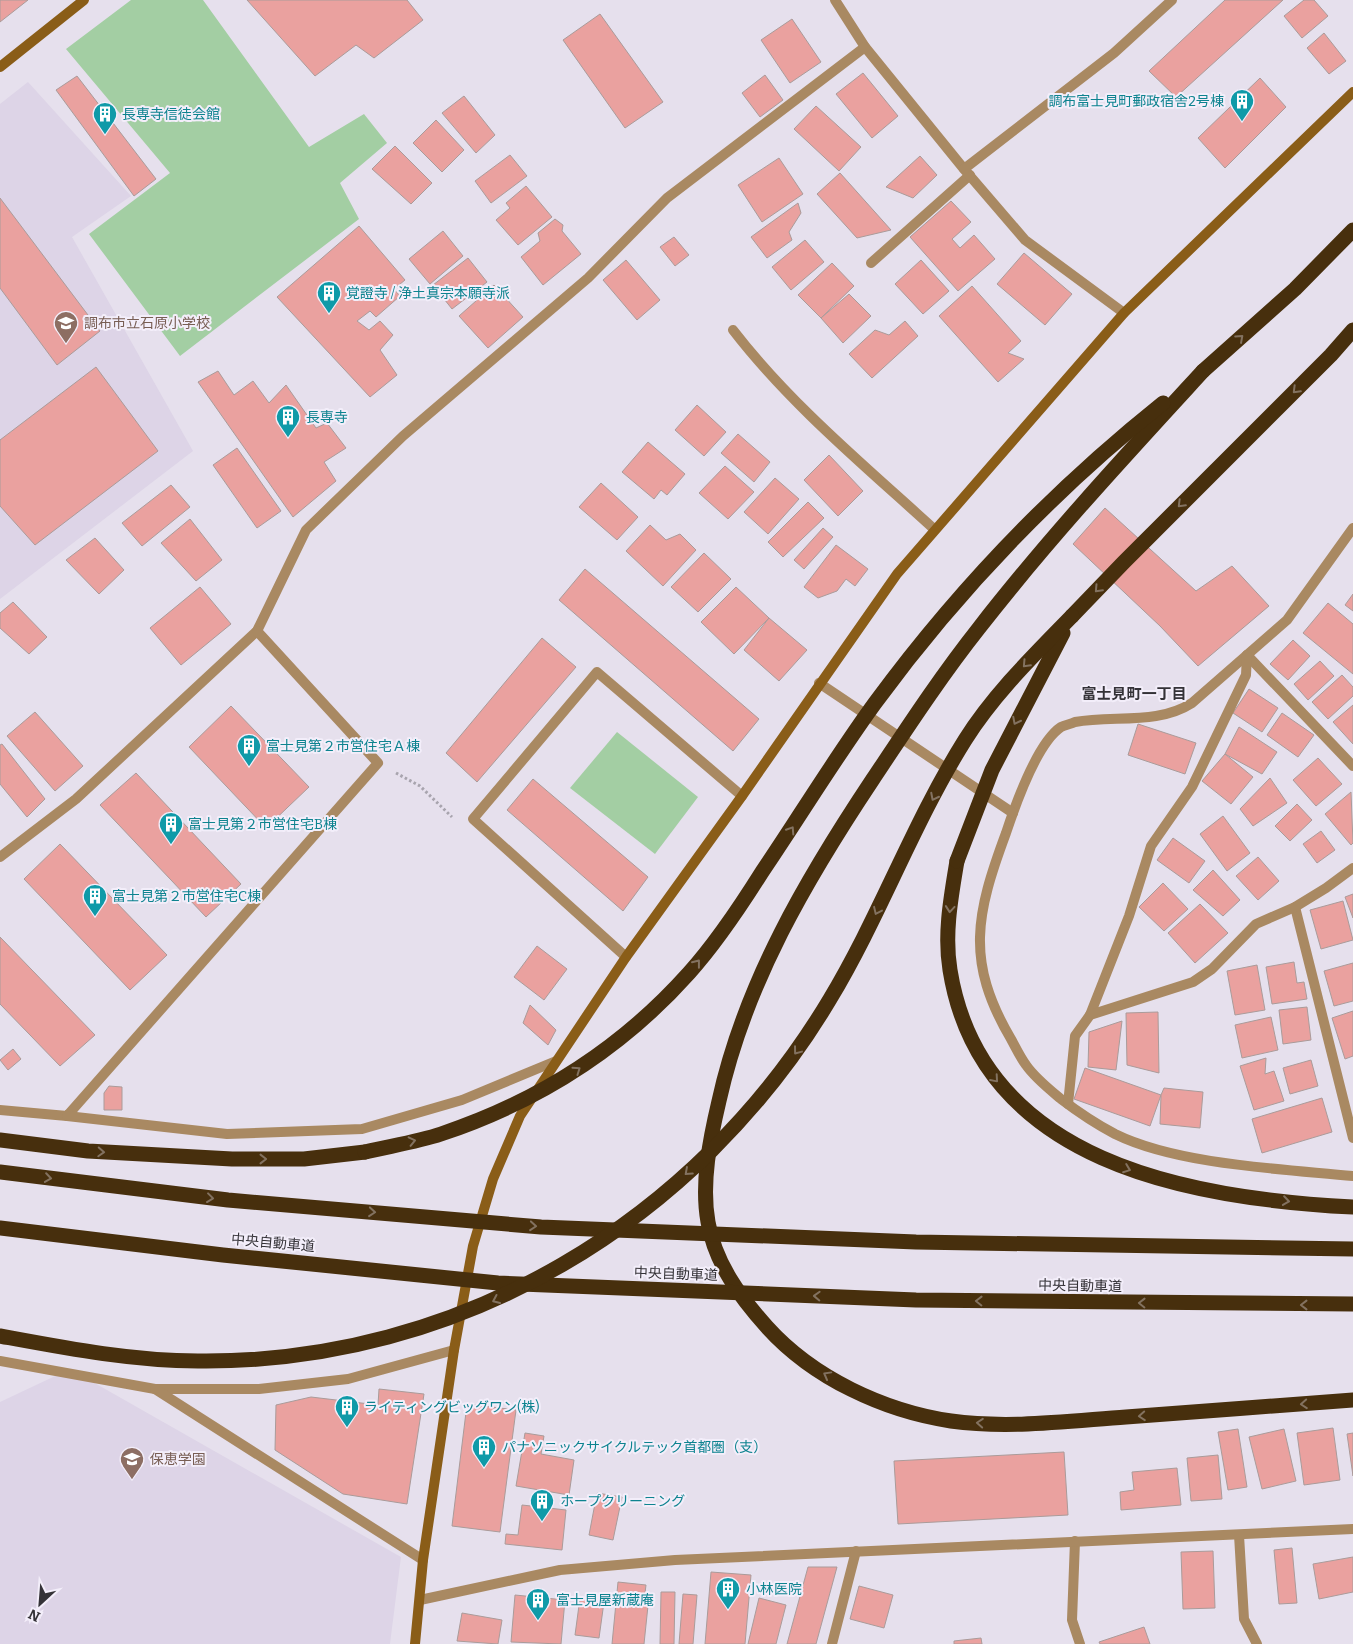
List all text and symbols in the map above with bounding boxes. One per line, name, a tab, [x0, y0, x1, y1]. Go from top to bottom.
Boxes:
building icon: 調布富士見町郵政宿舎2号棟	[1229, 88, 1255, 122]
place label: 調布富士見町郵政宿舎2号棟	[1048, 93, 1224, 110]
building icon: 長専寺信徒会館	[92, 101, 118, 135]
place label: 長専寺信徒会館	[122, 106, 220, 123]
building icon: 覚證寺 / 浄土真宗本願寺派	[316, 280, 342, 314]
place label: 覚證寺 / 浄土真宗本願寺派	[346, 285, 510, 302]
school or university icon: 調布市立石原小学校	[53, 310, 79, 344]
place label: 調布市立石原小学校	[84, 315, 210, 332]
one-way arrow	[1234, 335, 1243, 344]
one-way arrow	[1293, 384, 1302, 393]
building icon: 長専寺	[275, 404, 301, 438]
place label: 長専寺	[306, 409, 348, 426]
one-way arrow	[1178, 499, 1187, 508]
one-way arrow	[1095, 583, 1104, 592]
one-way arrow	[1023, 658, 1032, 667]
district label: 富士見町一丁目	[1081, 685, 1187, 703]
one-way arrow	[1012, 716, 1022, 725]
building icon: 富士見第２市営住宅Ａ棟	[236, 733, 262, 767]
place label: 富士見第２市営住宅Ａ棟	[266, 738, 420, 755]
one-way arrow	[930, 792, 940, 801]
building icon: 富士見第２市営住宅B棟	[158, 811, 184, 845]
place label: 富士見第２市営住宅B棟	[188, 816, 337, 833]
one-way arrow	[784, 826, 794, 835]
building icon: 富士見第２市営住宅C棟	[82, 883, 108, 917]
place label: 富士見第２市営住宅C棟	[112, 888, 261, 905]
one-way arrow	[874, 905, 884, 914]
one-way arrow	[944, 905, 955, 913]
one-way arrow	[692, 959, 701, 968]
one-way arrow	[794, 1045, 802, 1054]
one-way arrow	[571, 1067, 580, 1076]
one-way arrow	[989, 1073, 998, 1082]
one-way arrow	[408, 1136, 416, 1147]
one-way arrow	[97, 1146, 105, 1157]
one-way arrow	[260, 1154, 267, 1164]
one-way arrow	[1122, 1163, 1131, 1173]
one-way arrow	[685, 1166, 694, 1175]
one-way arrow	[44, 1173, 53, 1183]
one-way arrow	[206, 1192, 214, 1203]
one-way arrow	[1282, 1196, 1290, 1206]
one-way arrow	[368, 1206, 376, 1217]
one-way arrow	[530, 1221, 538, 1232]
street label: 中央自動車道	[230, 1231, 316, 1255]
street label: 中央自動車道	[634, 1264, 718, 1284]
street label: 中央自動車道	[1038, 1277, 1122, 1295]
one-way arrow	[813, 1291, 820, 1301]
one-way arrow	[492, 1294, 501, 1305]
one-way arrow	[975, 1296, 983, 1306]
one-way arrow	[1138, 1298, 1146, 1308]
one-way arrow	[1300, 1300, 1308, 1310]
one-way arrow	[823, 1372, 832, 1382]
building icon: ライティングビッグワン(株)	[334, 1394, 360, 1428]
one-way arrow	[1300, 1398, 1308, 1409]
place label: ライティングビッグワン(株)	[364, 1399, 540, 1416]
one-way arrow	[1138, 1410, 1146, 1421]
one-way arrow	[976, 1417, 984, 1428]
building icon: パナソニックサイクルテック首都圏（支）	[471, 1434, 497, 1468]
place label: パナソニックサイクルテック首都圏（支）	[502, 1439, 767, 1456]
school or university icon: 保恵学園	[119, 1446, 145, 1480]
place label: 保恵学園	[150, 1451, 206, 1468]
building icon: ホープクリーニング	[529, 1488, 555, 1522]
place label: ホープクリーニング	[560, 1493, 685, 1510]
building icon: 小林医院	[715, 1576, 741, 1610]
north arrow	[15, 1579, 65, 1629]
place label: 小林医院	[746, 1581, 802, 1598]
building icon: 富士見屋新蔵庵	[525, 1587, 551, 1621]
place label: 富士見屋新蔵庵	[556, 1592, 654, 1609]
text: N	[26, 1605, 43, 1625]

